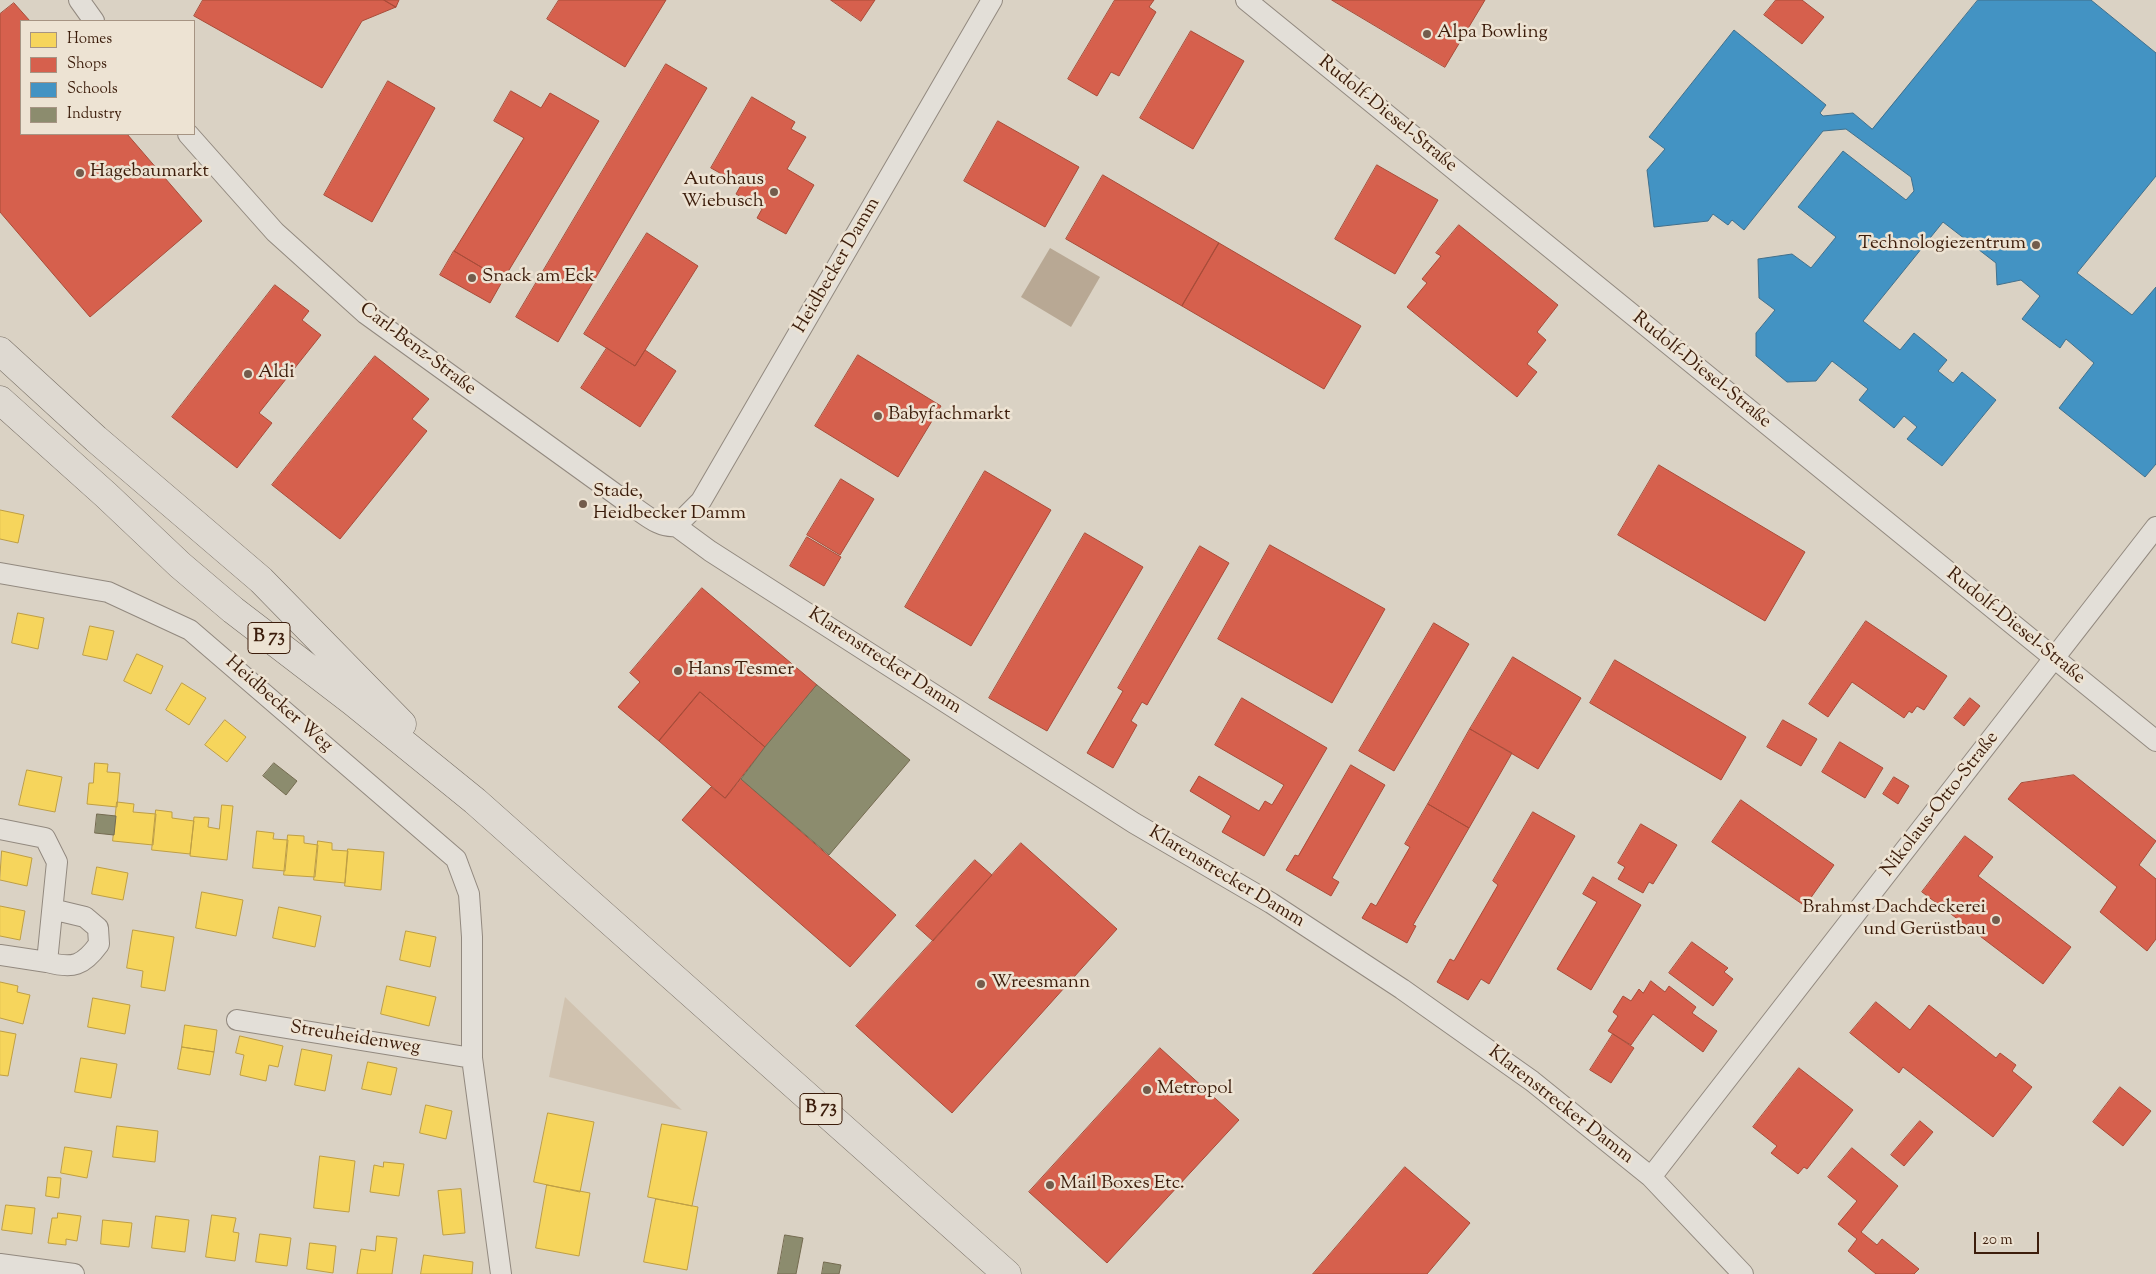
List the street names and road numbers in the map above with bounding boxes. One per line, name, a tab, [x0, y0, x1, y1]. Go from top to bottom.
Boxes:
street label: Rudolf-Diesel-Straße	[1313, 52, 1461, 178]
street label: Heidbecker Damm	[790, 194, 886, 338]
street label: Carl-Benz-Straße	[354, 299, 480, 401]
street label: Rudolf-Diesel-Straße	[1627, 308, 1775, 434]
street label: Rudolf-Diesel-Straße	[1941, 564, 2089, 690]
street label: Klarenstrecker Damm	[803, 604, 965, 720]
road number: B 73	[248, 622, 290, 654]
street label: Heidbecker Weg	[220, 652, 336, 758]
street label: Nikolaus-Otto-Straße	[1877, 728, 2005, 882]
street label: Klarenstrecker Damm	[1144, 822, 1308, 934]
street label: Streuheidenweg	[288, 1017, 422, 1061]
street label: Klarenstrecker Damm	[1483, 1042, 1637, 1170]
road number: B 73	[800, 1094, 842, 1124]

